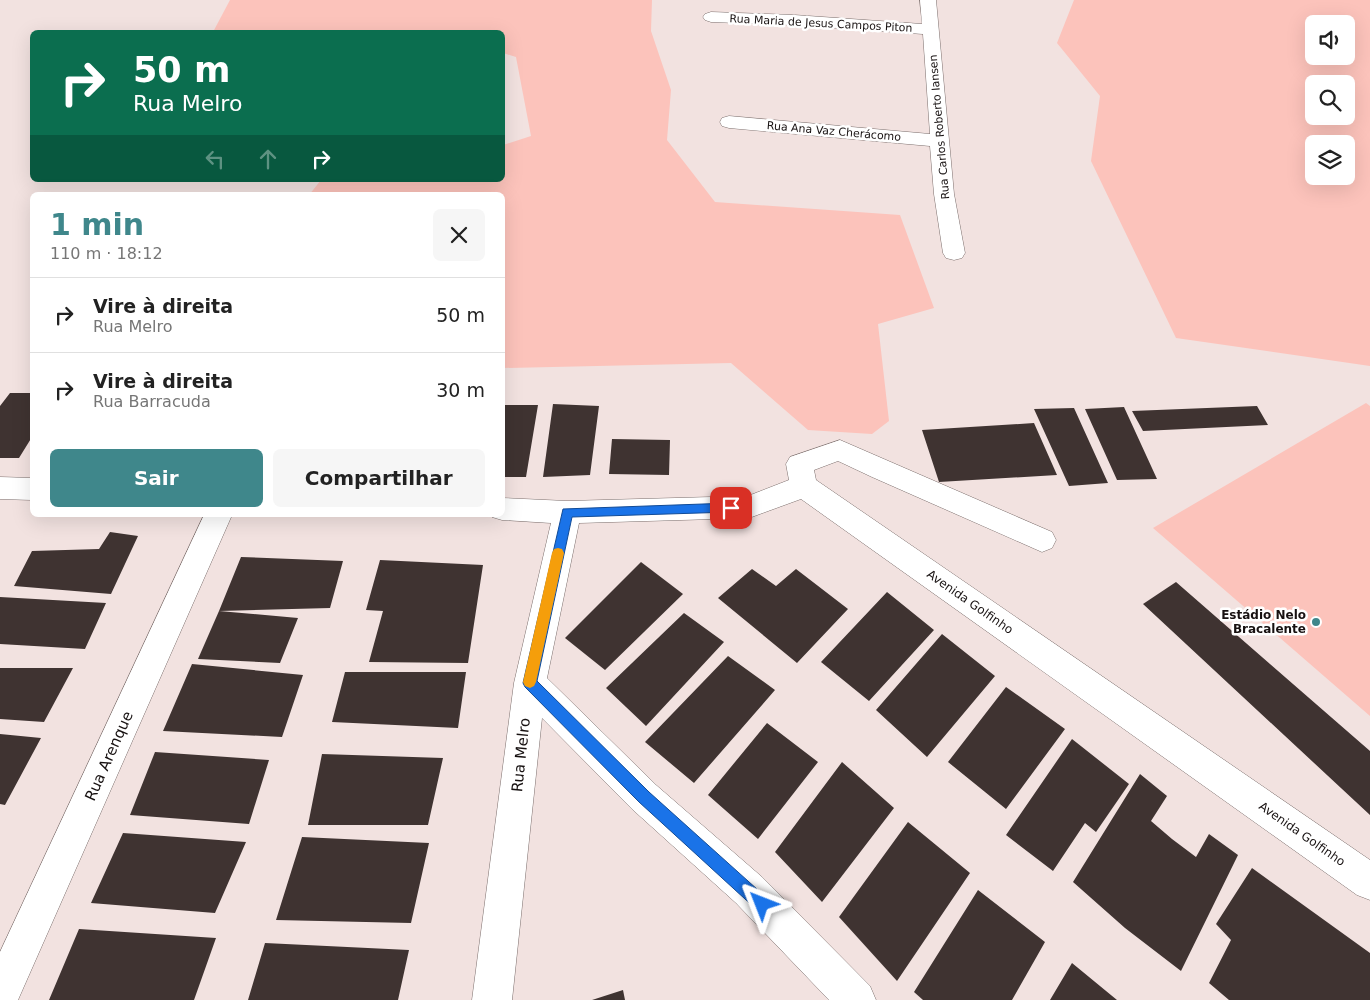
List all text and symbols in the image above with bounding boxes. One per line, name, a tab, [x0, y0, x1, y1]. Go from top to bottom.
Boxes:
street label: Rua Maria de Jesus Campos Piton	[729, 12, 913, 35]
map controls	[1305, 15, 1355, 185]
button: sound	[1305, 15, 1355, 65]
icon: right	[50, 50, 115, 115]
text: 50 m	[133, 50, 230, 90]
street label: Rua Carlos Roberto Iansen	[927, 54, 952, 200]
button: search	[1305, 75, 1355, 125]
text: Rua Melro	[133, 91, 242, 116]
street label: Rua Ana Vaz Cherácomo	[766, 119, 902, 144]
button: layers	[1305, 135, 1355, 185]
icon: left	[201, 145, 229, 173]
icon: ahead	[254, 145, 282, 173]
icon: right	[307, 145, 335, 173]
text: 1 min	[50, 207, 144, 242]
button: close	[433, 209, 485, 261]
text: 110 m · 18:12	[50, 244, 163, 263]
text: Vire à direita	[93, 295, 233, 317]
icon: right	[50, 301, 78, 329]
text: 50 m	[436, 304, 485, 326]
text: Rua Melro	[93, 317, 173, 336]
text: Vire à direita	[93, 370, 233, 392]
icon: right	[50, 376, 78, 404]
text: 30 m	[436, 379, 485, 401]
text: Rua Barracuda	[93, 392, 211, 411]
button: Sair	[50, 449, 263, 507]
button: Compartilhar	[273, 449, 485, 507]
pin	[710, 487, 752, 529]
icon: arrive	[717, 494, 745, 522]
street label: Avenida Golfinho	[924, 567, 1016, 637]
place label: Estádio Nelo Bracalente	[1221, 608, 1306, 636]
marker: Estádio Nelo Bracalente	[1310, 616, 1322, 628]
street label: Rua Arenque	[81, 708, 137, 804]
street label: Rua Melro	[508, 717, 534, 793]
street label: Avenida Golfinho	[1256, 799, 1348, 869]
position arrow	[735, 877, 787, 929]

